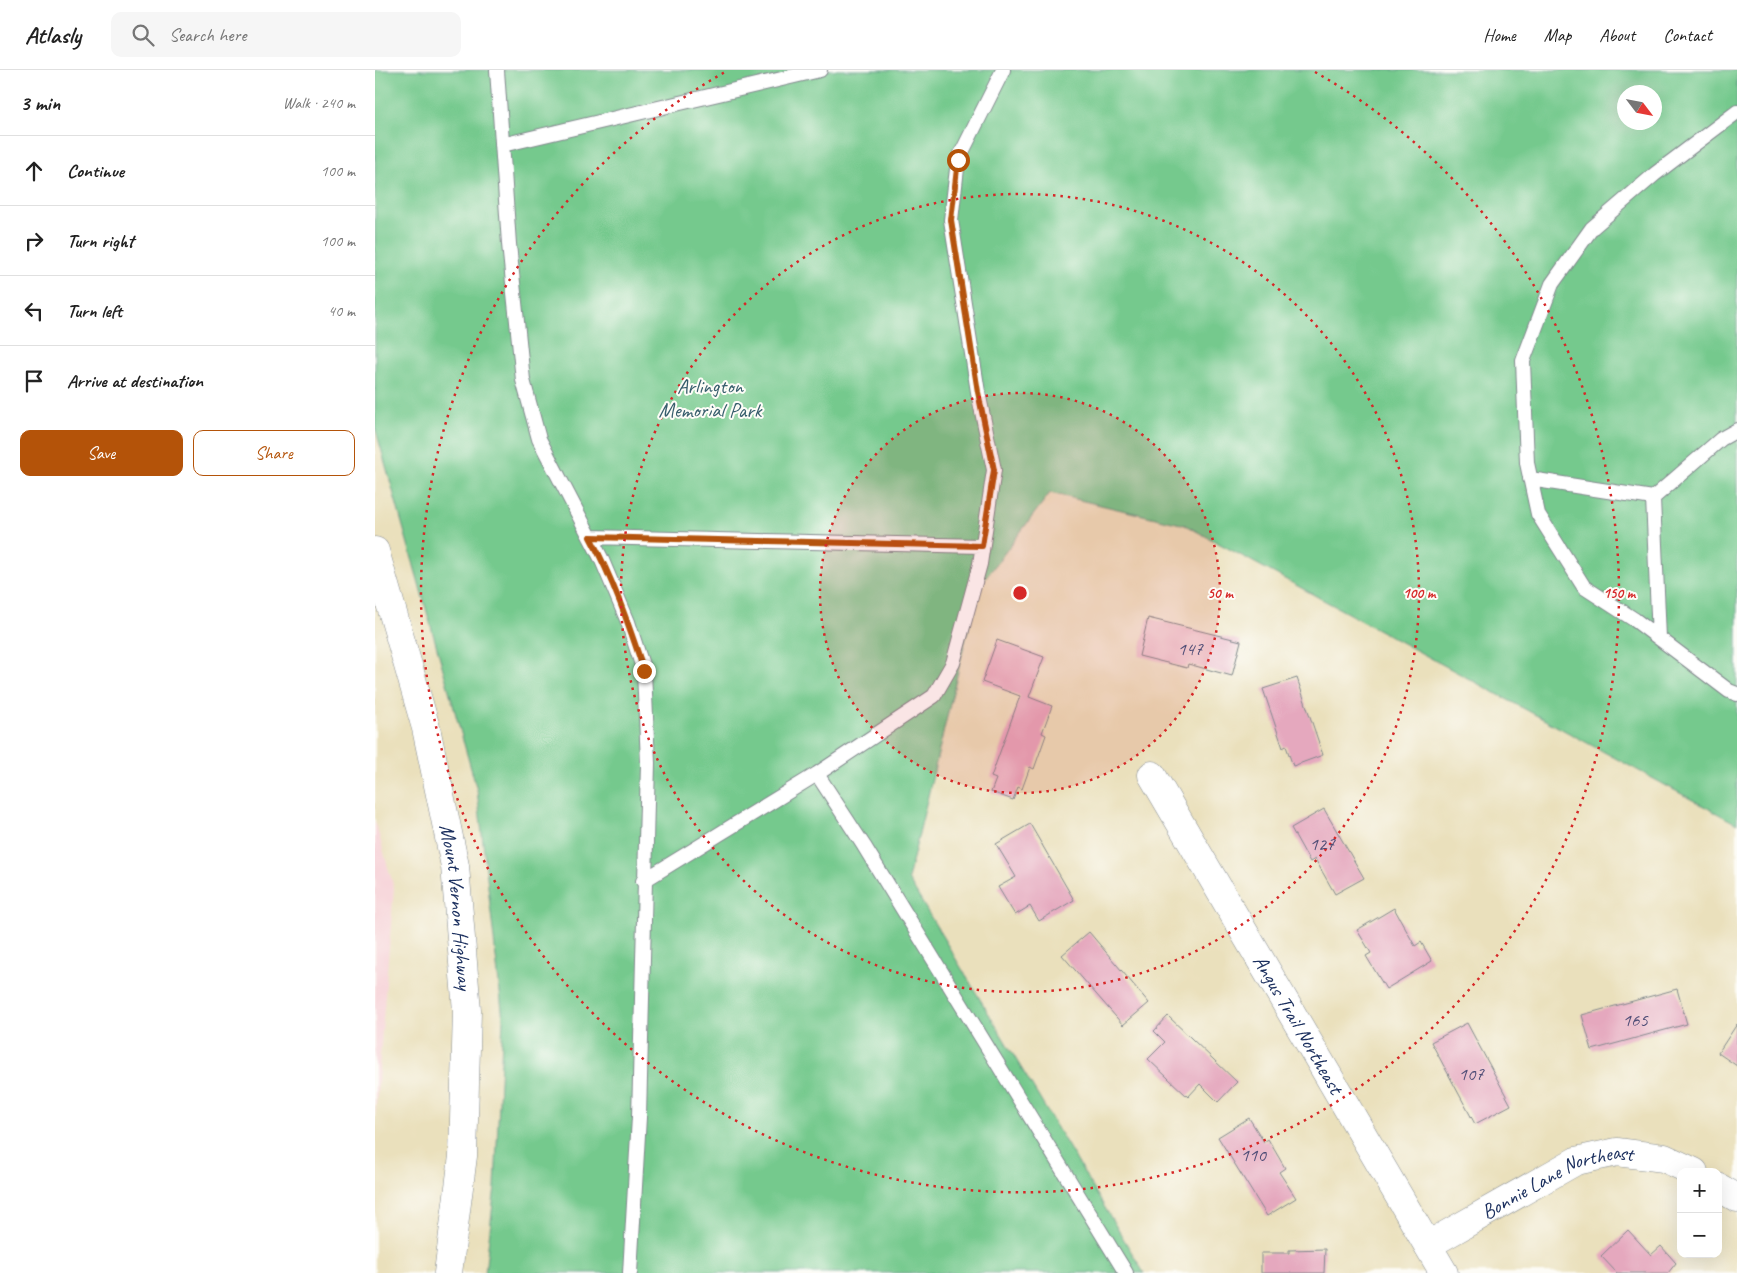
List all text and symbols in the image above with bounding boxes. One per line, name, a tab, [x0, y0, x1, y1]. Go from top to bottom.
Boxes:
search box	[111, 12, 461, 57]
text: Atlasly	[25, 20, 81, 50]
icon: search	[129, 21, 157, 49]
text: Search here	[169, 23, 246, 47]
text: Home	[1483, 24, 1516, 46]
text: Map	[1544, 24, 1571, 46]
text: About	[1599, 24, 1635, 46]
text: Contact	[1663, 24, 1712, 46]
north arrow	[1617, 85, 1662, 130]
text: 3 min	[20, 90, 60, 116]
text: Walk · 240 m	[283, 93, 355, 113]
route start	[947, 149, 970, 172]
icon: ahead	[20, 157, 48, 185]
text: Continue	[67, 159, 124, 183]
text: 100 m	[321, 161, 355, 181]
icon: right	[20, 227, 48, 255]
text: Turn right	[67, 229, 134, 253]
text: 100 m	[321, 231, 355, 251]
icon: left	[20, 297, 48, 325]
text: Turn left	[67, 299, 122, 323]
text: 40 m	[328, 301, 355, 321]
icon: arrive	[20, 367, 48, 395]
text: Arrive at destination	[67, 369, 203, 393]
park label: Arlington Memorial Park	[659, 373, 763, 423]
button: Save	[20, 430, 183, 476]
button: Share	[193, 430, 355, 476]
centre of rings	[1011, 584, 1029, 602]
text: 50 m	[1207, 584, 1234, 603]
text: 100 m	[1403, 584, 1437, 603]
text: 150 m	[1603, 584, 1637, 603]
house number: 147	[1177, 637, 1204, 661]
route end	[633, 660, 656, 683]
street label: Mount Vernon Highway	[433, 822, 478, 993]
house number: 127	[1309, 832, 1336, 856]
street label: Angus Trail Northeast	[1247, 950, 1350, 1100]
house number: 165	[1622, 1008, 1649, 1032]
house number: 107	[1458, 1062, 1485, 1086]
street label: Bonnie Lane Northeast	[1477, 1138, 1637, 1225]
house number: 110	[1240, 1143, 1267, 1167]
map controls	[1677, 1168, 1722, 1258]
button: +	[1677, 1168, 1722, 1213]
button: −	[1677, 1213, 1722, 1258]

